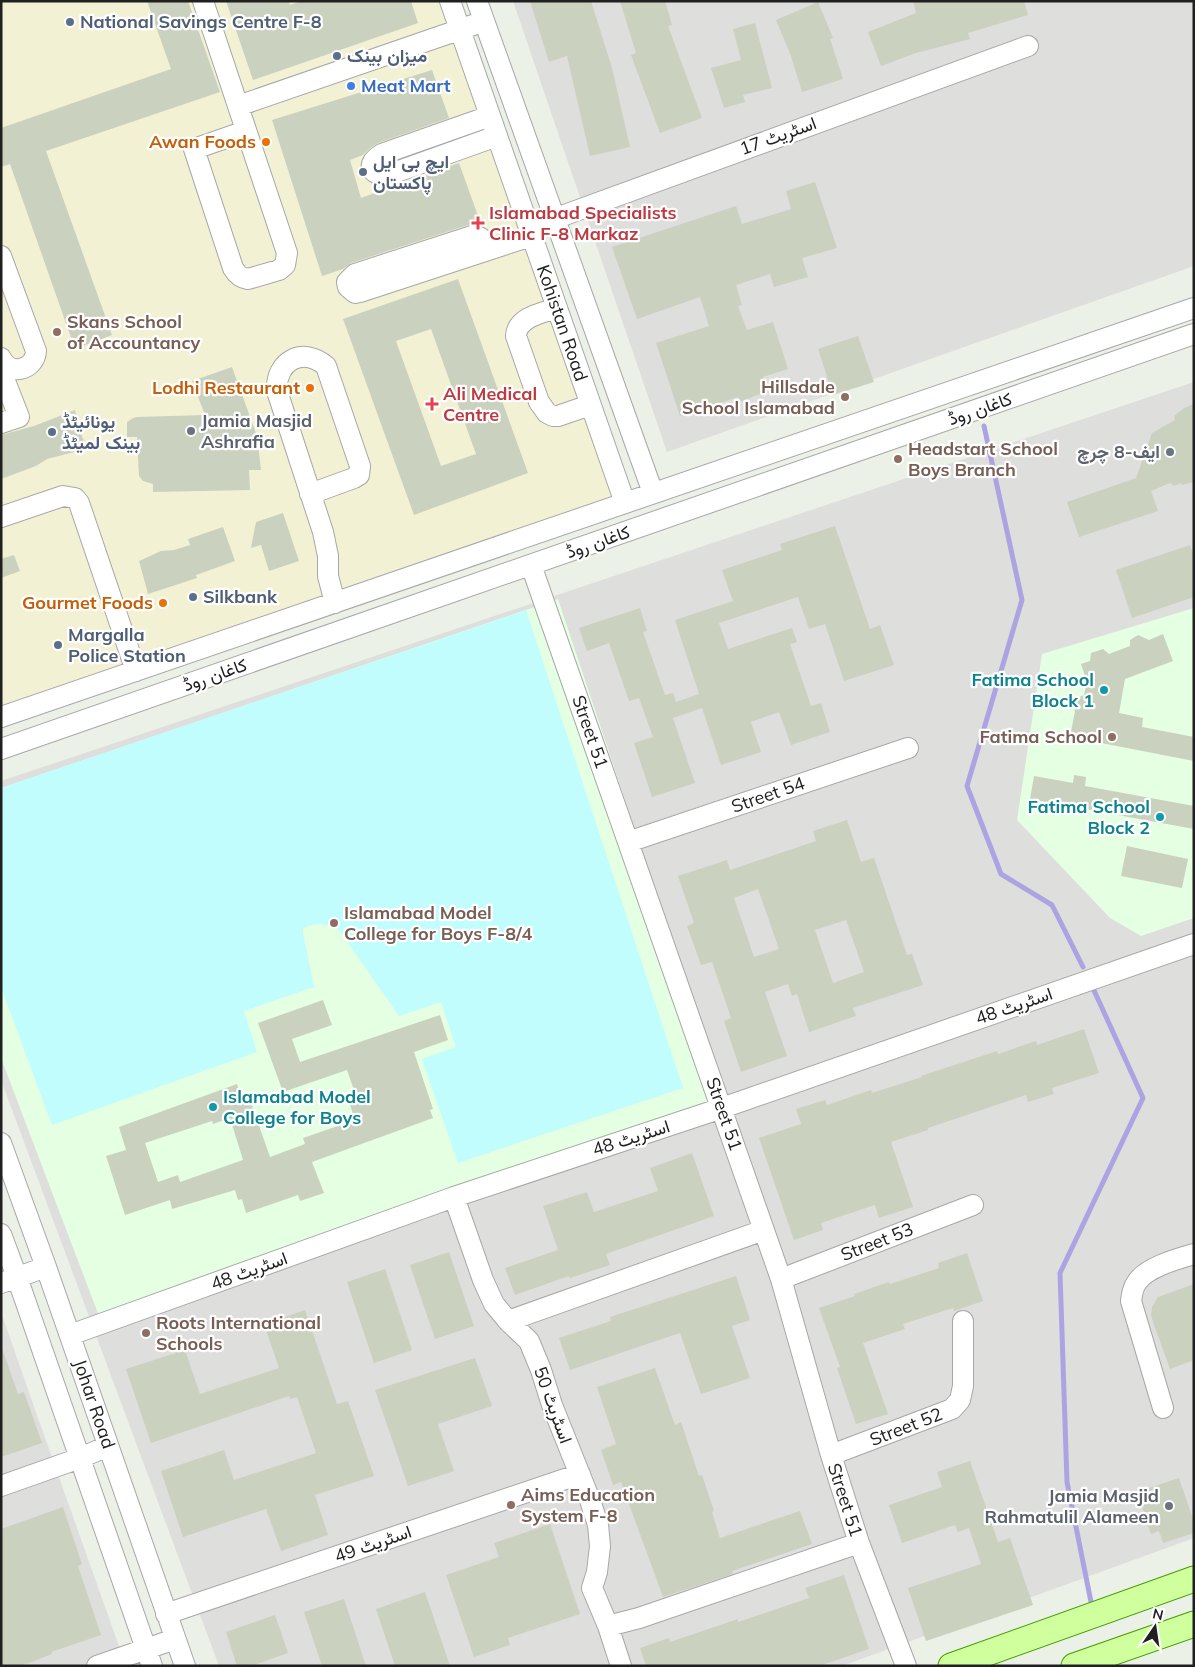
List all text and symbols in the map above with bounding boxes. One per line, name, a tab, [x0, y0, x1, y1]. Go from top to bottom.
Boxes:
place label: National Savings Centre F-8	[80, 10, 322, 33]
marker: National Savings Centre F-8	[64, 16, 76, 28]
place label: میزان بینک	[347, 44, 427, 67]
marker: میزان بینک	[331, 50, 343, 62]
place label: Meat Mart	[361, 74, 451, 97]
marker: Meat Mart	[345, 80, 357, 92]
street label: اسٹریٹ 17	[736, 111, 819, 160]
place label: Awan Foods	[149, 130, 256, 153]
marker: Awan Foods	[260, 136, 272, 148]
place label: ایچ بی ایل پاکستان	[373, 150, 449, 195]
marker: ایچ بی ایل پاکستان	[357, 166, 369, 178]
place label: Islamabad Specialists Clinic F-8 Markaz	[489, 201, 676, 245]
marker: Islamabad Specialists Clinic F-8 Markaz	[471, 216, 485, 230]
street label: Kohistan Road	[532, 262, 593, 384]
place label: Skans School of Accountancy	[67, 310, 201, 354]
marker: Skans School of Accountancy	[51, 326, 63, 338]
place label: Hillsdale School Islamabad	[682, 375, 835, 419]
place label: Lodhi Restaurant	[152, 376, 300, 399]
marker: Lodhi Restaurant	[304, 382, 316, 394]
place label: Ali Medical Centre	[443, 382, 537, 426]
street label: کاغان روڈ	[945, 387, 1015, 430]
marker: Hillsdale School Islamabad	[839, 391, 851, 403]
marker: Ali Medical Centre	[425, 397, 439, 411]
place label: Jamia Masjid Ashrafia	[201, 409, 312, 453]
place label: یونائیٹڈ بینک لمیٹڈ	[62, 410, 140, 454]
marker: Jamia Masjid Ashrafia	[185, 425, 197, 437]
marker: یونائیٹڈ بینک لمیٹڈ	[46, 426, 58, 438]
place label: Headstart School Boys Branch	[908, 437, 1058, 481]
place label: ایف-8 چرچ	[1077, 440, 1160, 464]
marker: ایف-8 چرچ	[1164, 446, 1176, 458]
marker: Headstart School Boys Branch	[892, 453, 904, 465]
street label: کاغان روڈ	[563, 520, 633, 563]
place label: Silkbank	[203, 585, 278, 608]
place label: Gourmet Foods	[22, 591, 153, 614]
marker: Silkbank	[187, 591, 199, 603]
marker: Gourmet Foods	[157, 597, 169, 609]
place label: Margalla Police Station	[68, 623, 186, 667]
marker: Margalla Police Station	[52, 639, 64, 651]
street label: کاغان روڈ	[180, 653, 250, 696]
place label: Fatima School Block 1	[972, 668, 1094, 712]
marker: Fatima School Block 1	[1098, 684, 1110, 696]
street label: Street 51	[567, 692, 614, 772]
place label: Fatima School	[980, 725, 1102, 748]
marker: Fatima School	[1106, 731, 1118, 743]
street label: Street 54	[728, 771, 808, 818]
place label: Fatima School Block 2	[1028, 795, 1150, 839]
marker: Fatima School Block 2	[1154, 811, 1166, 823]
place label: Islamabad Model College for Boys F-8/4	[344, 901, 533, 945]
marker: Islamabad Model College for Boys F-8/4	[328, 917, 340, 929]
street label: اسٹریٹ 48	[972, 982, 1055, 1029]
street label: Street 51	[701, 1074, 748, 1154]
place label: Islamabad Model College for Boys	[223, 1085, 371, 1129]
marker: Islamabad Model College for Boys	[207, 1101, 219, 1113]
street label: اسٹریٹ 48	[589, 1114, 672, 1161]
street label: Street 53	[837, 1217, 916, 1266]
street label: اسٹریٹ 48	[207, 1246, 290, 1295]
place label: Roots International Schools	[156, 1311, 321, 1355]
marker: Roots International Schools	[140, 1327, 152, 1339]
street label: Johar Road	[68, 1356, 120, 1452]
street label: اسٹریٹ 50	[529, 1363, 578, 1446]
street label: Street 52	[866, 1402, 945, 1451]
street label: Street 51	[823, 1460, 868, 1540]
place label: Aims Education System F-8	[521, 1483, 655, 1527]
place label: Jamia Masjid Rahmatulil Alameen	[984, 1484, 1159, 1528]
marker: Aims Education System F-8	[505, 1499, 517, 1511]
marker: Jamia Masjid Rahmatulil Alameen	[1163, 1500, 1175, 1512]
street label: اسٹریٹ 49	[331, 1520, 414, 1567]
north arrow	[1130, 1602, 1180, 1652]
text: N	[1151, 1604, 1165, 1624]

